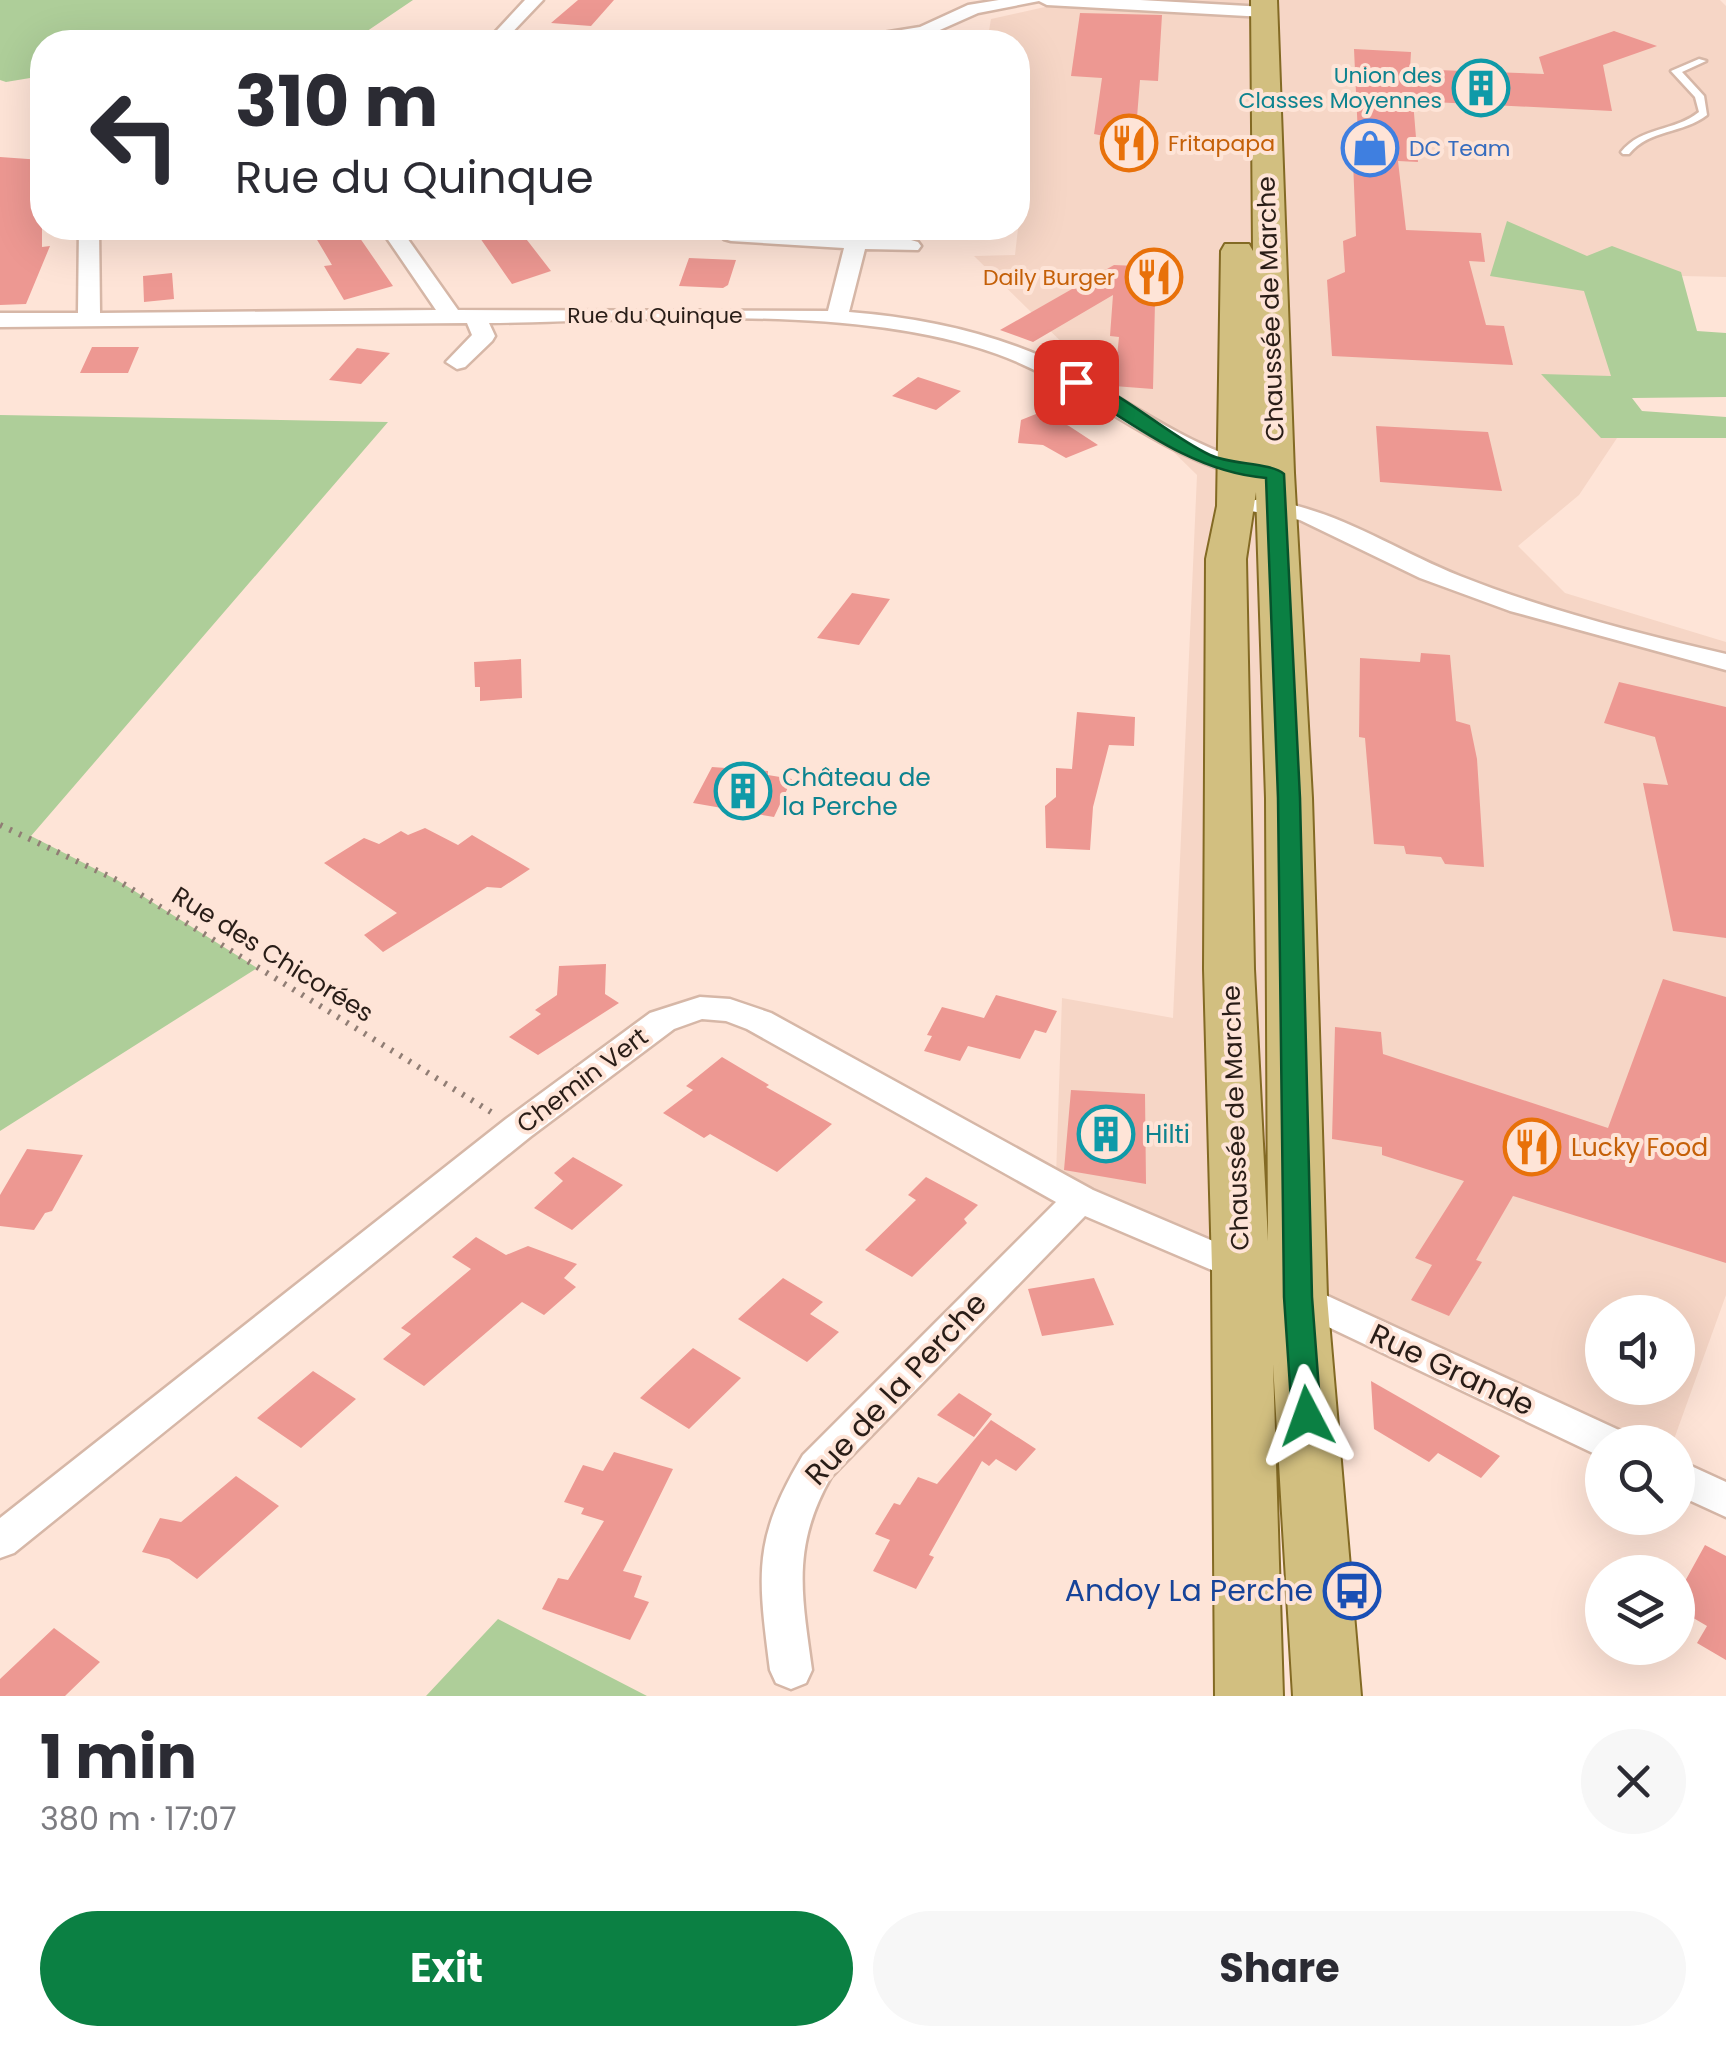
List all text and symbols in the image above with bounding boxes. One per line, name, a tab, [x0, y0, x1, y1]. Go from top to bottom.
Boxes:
text: 310 m	[235, 52, 438, 151]
building icon: Union des Classes Moyennes	[1451, 58, 1511, 118]
place label: Union des Classes Moyennes	[1238, 60, 1442, 116]
icon: left	[70, 70, 200, 200]
restaurant icon: Fritapapa	[1099, 113, 1159, 173]
shop icon: DC Team	[1340, 118, 1400, 178]
place label: Fritapapa	[1168, 128, 1275, 159]
place label: DC Team	[1409, 133, 1511, 164]
text: Rue du Quinque	[235, 146, 594, 209]
street label: Chaussée de Marche	[1248, 176, 1293, 442]
restaurant icon: Daily Burger	[1124, 247, 1184, 307]
place label: Daily Burger	[983, 262, 1115, 293]
street label: Rue du Quinque	[567, 300, 743, 331]
pin	[1034, 340, 1119, 425]
icon: arrive	[1049, 355, 1104, 410]
place label: Château de la Perche	[782, 760, 931, 824]
building icon: Château de la Perche	[713, 761, 773, 821]
street label: Rue des Chicorées	[165, 878, 380, 1031]
street label: Chaussée de Marche	[1213, 985, 1258, 1251]
street label: Chemin Vert	[509, 1019, 655, 1141]
building icon: Hilti	[1076, 1104, 1136, 1164]
place label: Hilti	[1145, 1117, 1190, 1152]
restaurant icon: Lucky Food	[1502, 1117, 1562, 1177]
place label: Lucky Food	[1571, 1130, 1708, 1165]
street label: Rue de la Perche	[795, 1283, 997, 1495]
map controls	[1585, 1295, 1695, 1665]
button: sound	[1585, 1295, 1695, 1405]
street label: Rue Grande	[1363, 1313, 1541, 1426]
position arrow	[1255, 1364, 1359, 1468]
button: search	[1585, 1425, 1695, 1535]
button: layers	[1585, 1555, 1695, 1665]
bus stop icon: Andoy La Perche	[1322, 1561, 1382, 1621]
place label: Andoy La Perche	[1065, 1569, 1313, 1612]
text: 1 min	[40, 1715, 197, 1799]
button: close	[1581, 1729, 1686, 1834]
text: 380 m · 17:07	[40, 1796, 237, 1841]
button: Exit	[40, 1911, 853, 2026]
button: Share	[873, 1911, 1686, 2026]

